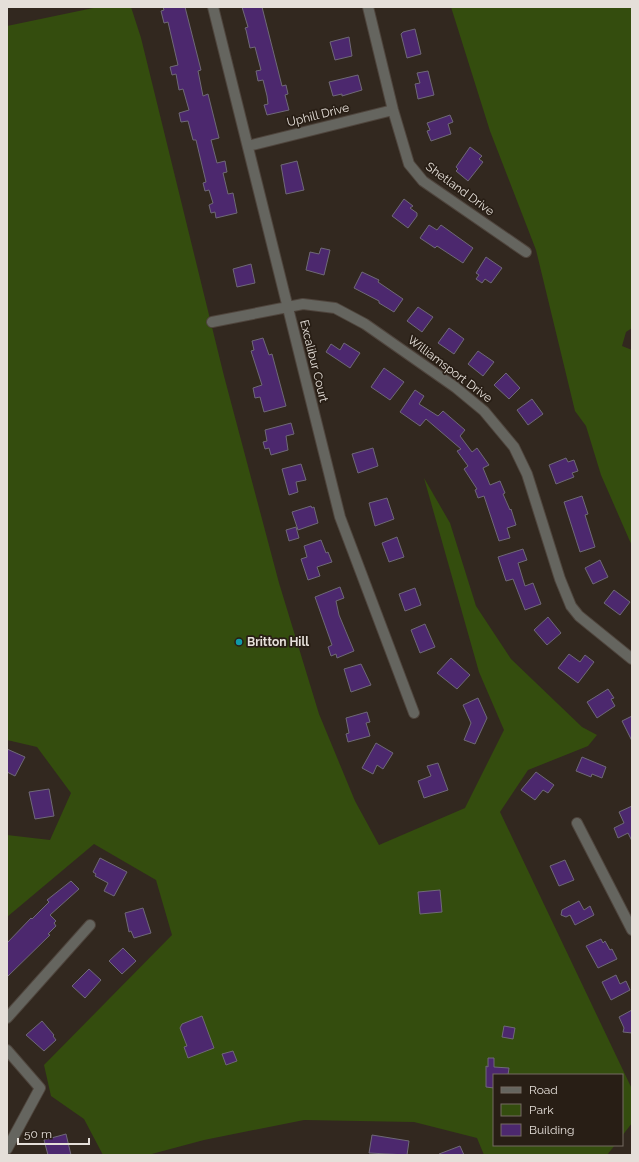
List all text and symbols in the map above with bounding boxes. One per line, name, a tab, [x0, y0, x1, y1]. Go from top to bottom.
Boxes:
street label: Uphill Drive	[285, 100, 351, 130]
street label: Shetland Drive	[423, 159, 497, 219]
street label: Excalibur Court	[297, 318, 331, 404]
street label: Williamsport Drive	[405, 333, 495, 405]
place label: Britton Hill	[247, 635, 309, 649]
marker: Britton Hill	[234, 637, 244, 647]
legend	[493, 1074, 623, 1146]
text: Road	[529, 1083, 558, 1097]
text: Park	[529, 1103, 554, 1117]
scale bar	[18, 1120, 89, 1146]
text: Building	[529, 1123, 575, 1137]
text: 50 m	[24, 1127, 52, 1141]

